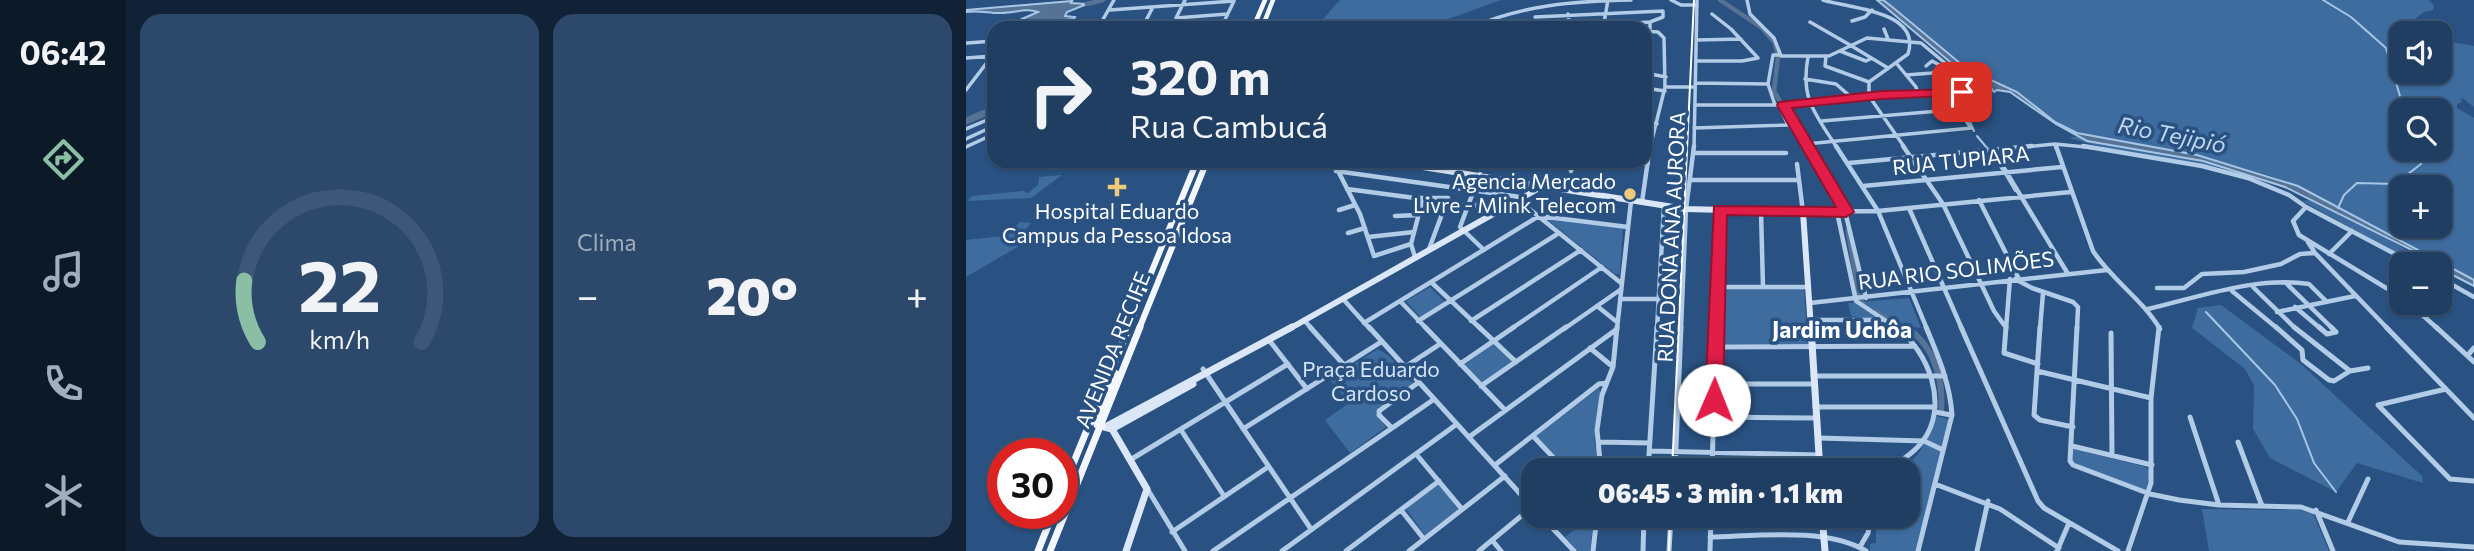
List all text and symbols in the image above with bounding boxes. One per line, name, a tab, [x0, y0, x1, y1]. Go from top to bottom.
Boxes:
map controls	[2389, 21, 2452, 315]
button: sound	[2389, 21, 2452, 84]
text: 06:42	[19, 32, 107, 72]
text: 320 m	[1130, 45, 1271, 105]
icon: right	[1015, 49, 1106, 140]
pin	[1932, 62, 1992, 122]
icon: arrive	[1943, 73, 1981, 111]
button: search	[2389, 98, 2452, 161]
text: Rua Cambucá	[1130, 105, 1328, 145]
water label: Rio Tejipió	[2116, 110, 2229, 158]
street label: RUA DONA ANA AURORA	[1651, 111, 1690, 363]
icon: directions	[39, 135, 88, 184]
street label: RUA TUPIARA	[1891, 140, 2031, 179]
place label: Agencia Mercado Livre - Mlink Telecom	[1413, 168, 1616, 217]
button: +	[2389, 175, 2452, 238]
marker: Hospital Eduardo Campus da Pessoa Idosa	[1107, 177, 1127, 197]
marker: Agencia Mercado Livre - Mlink Telecom	[1622, 186, 1638, 202]
place label: Hospital Eduardo Campus da Pessoa Idosa	[1002, 198, 1232, 247]
text: Clima	[577, 228, 637, 256]
text: 22	[298, 238, 381, 327]
street label: RUA RIO SOLIMÕES	[1857, 245, 2055, 294]
icon: music	[39, 247, 88, 296]
button: −	[2389, 252, 2452, 315]
text: 20°	[706, 262, 798, 326]
street label: AVENIDA RECIFE	[1069, 268, 1154, 431]
text: −	[577, 271, 599, 318]
text: +	[906, 271, 928, 318]
district label: Jardim Uchôa	[1772, 315, 1912, 343]
text: km/h	[309, 323, 370, 353]
park label: Praça Eduardo Cardoso	[1302, 356, 1440, 405]
icon: phone	[39, 359, 88, 408]
position arrow	[1677, 363, 1751, 437]
speed limit sign: 30	[987, 438, 1078, 529]
icon: climate	[39, 471, 88, 520]
text: 06:45 · 3 min · 1.1 km	[1598, 477, 1843, 508]

